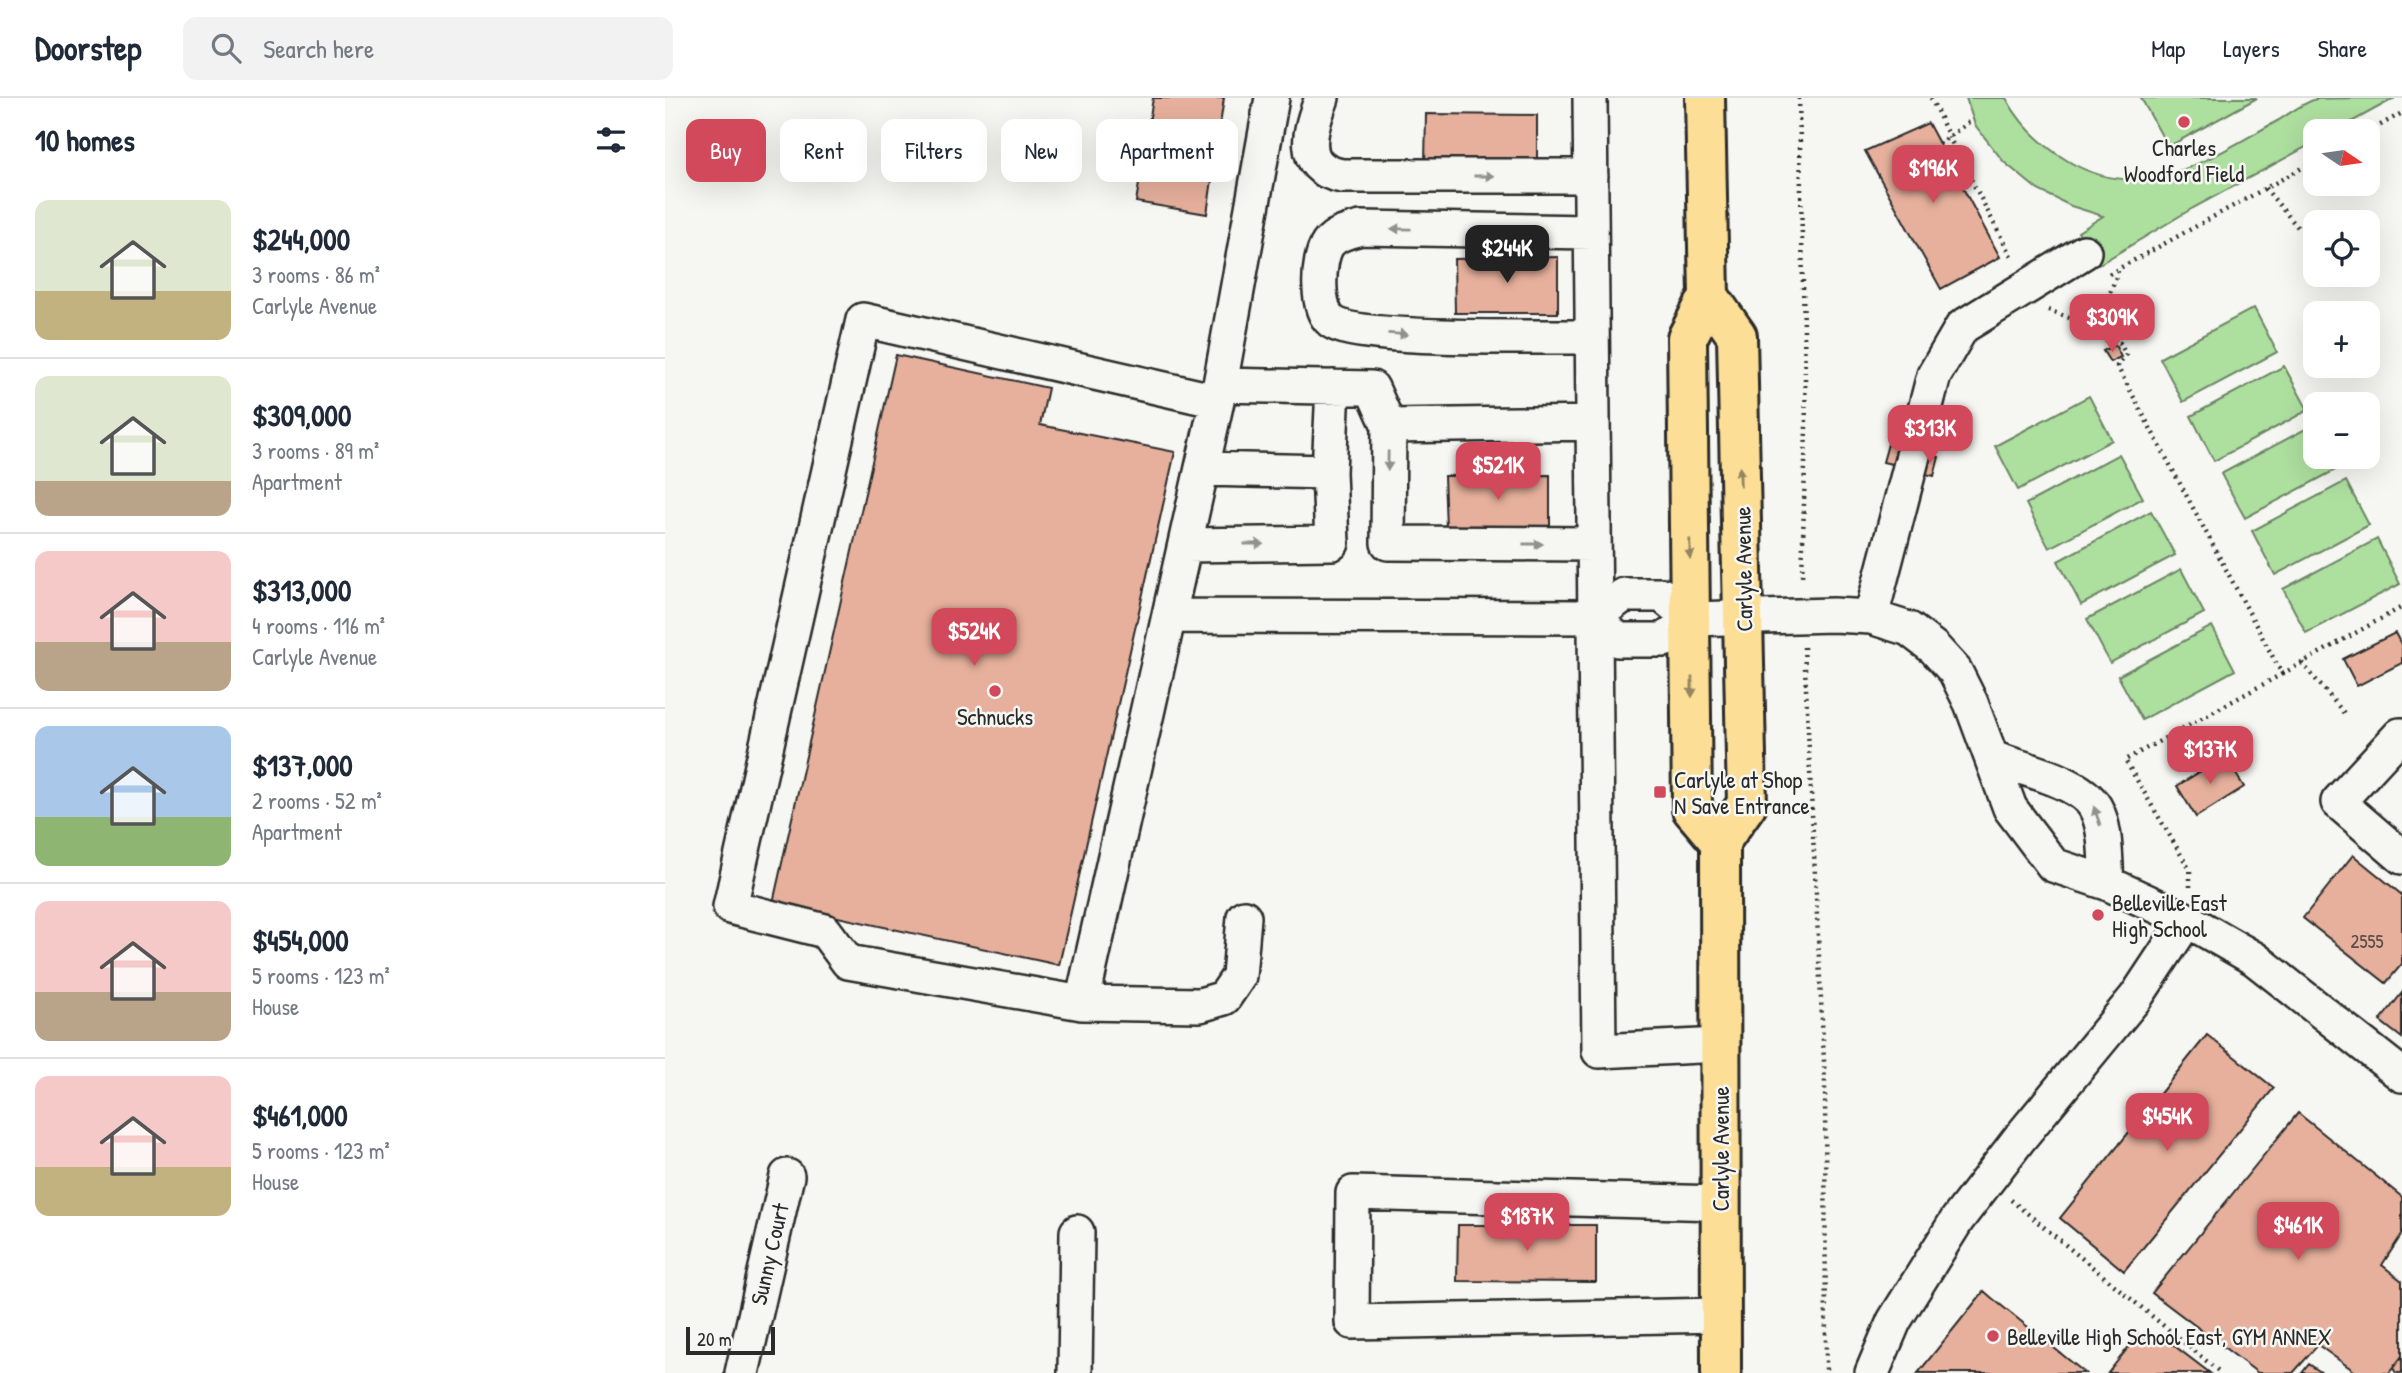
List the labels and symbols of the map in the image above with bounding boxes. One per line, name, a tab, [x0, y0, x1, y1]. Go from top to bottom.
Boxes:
marker: Charles Woodford Field	[2176, 114, 2192, 130]
north arrow	[2303, 119, 2380, 196]
place label: Charles Woodford Field	[2124, 132, 2244, 189]
pin: $196K	[1884, 146, 1982, 205]
one-way arrow	[1473, 170, 1495, 182]
one-way arrow	[1389, 223, 1411, 235]
pin: $244K	[1458, 226, 1556, 285]
pin: $309K	[2063, 294, 2161, 354]
one-way arrow	[1387, 329, 1409, 340]
pin: $313K	[1881, 406, 1979, 465]
pin: $521K	[1449, 442, 1547, 502]
one-way arrow	[1383, 450, 1394, 472]
one-way arrow	[1735, 465, 1746, 487]
street label: Carlyle Avenue	[1726, 506, 1760, 632]
one-way arrow	[1243, 538, 1265, 550]
one-way arrow	[1522, 538, 1544, 550]
one-way arrow	[1684, 539, 1696, 561]
pin: $524K	[925, 608, 1023, 668]
one-way arrow	[1686, 676, 1698, 698]
marker: Schnucks	[987, 683, 1003, 699]
place label: Schnucks	[957, 701, 1033, 732]
pin: $137K	[2161, 726, 2259, 786]
place label: Carlyle at Shop N Save Entrance	[1674, 764, 1810, 821]
marker: Carlyle at Shop N Save Entrance	[1652, 784, 1668, 800]
one-way arrow	[2091, 806, 2102, 827]
place label: Belleville East High School	[2112, 887, 2228, 944]
marker: Belleville East High School	[2090, 907, 2106, 923]
house number: 2555	[2350, 928, 2384, 954]
street label: Carlyle Avenue	[1705, 1086, 1736, 1212]
pin: $454K	[2118, 1094, 2216, 1153]
pin: $187K	[1478, 1194, 1576, 1253]
street label: Sunny Court	[742, 1199, 796, 1308]
pin: $461K	[2249, 1202, 2347, 1262]
place label: Belleville High School East, GYM ANNEX	[2007, 1321, 2332, 1352]
scale bar	[686, 1324, 775, 1356]
marker: Belleville High School East, GYM ANNEX	[1985, 1328, 2001, 1344]

